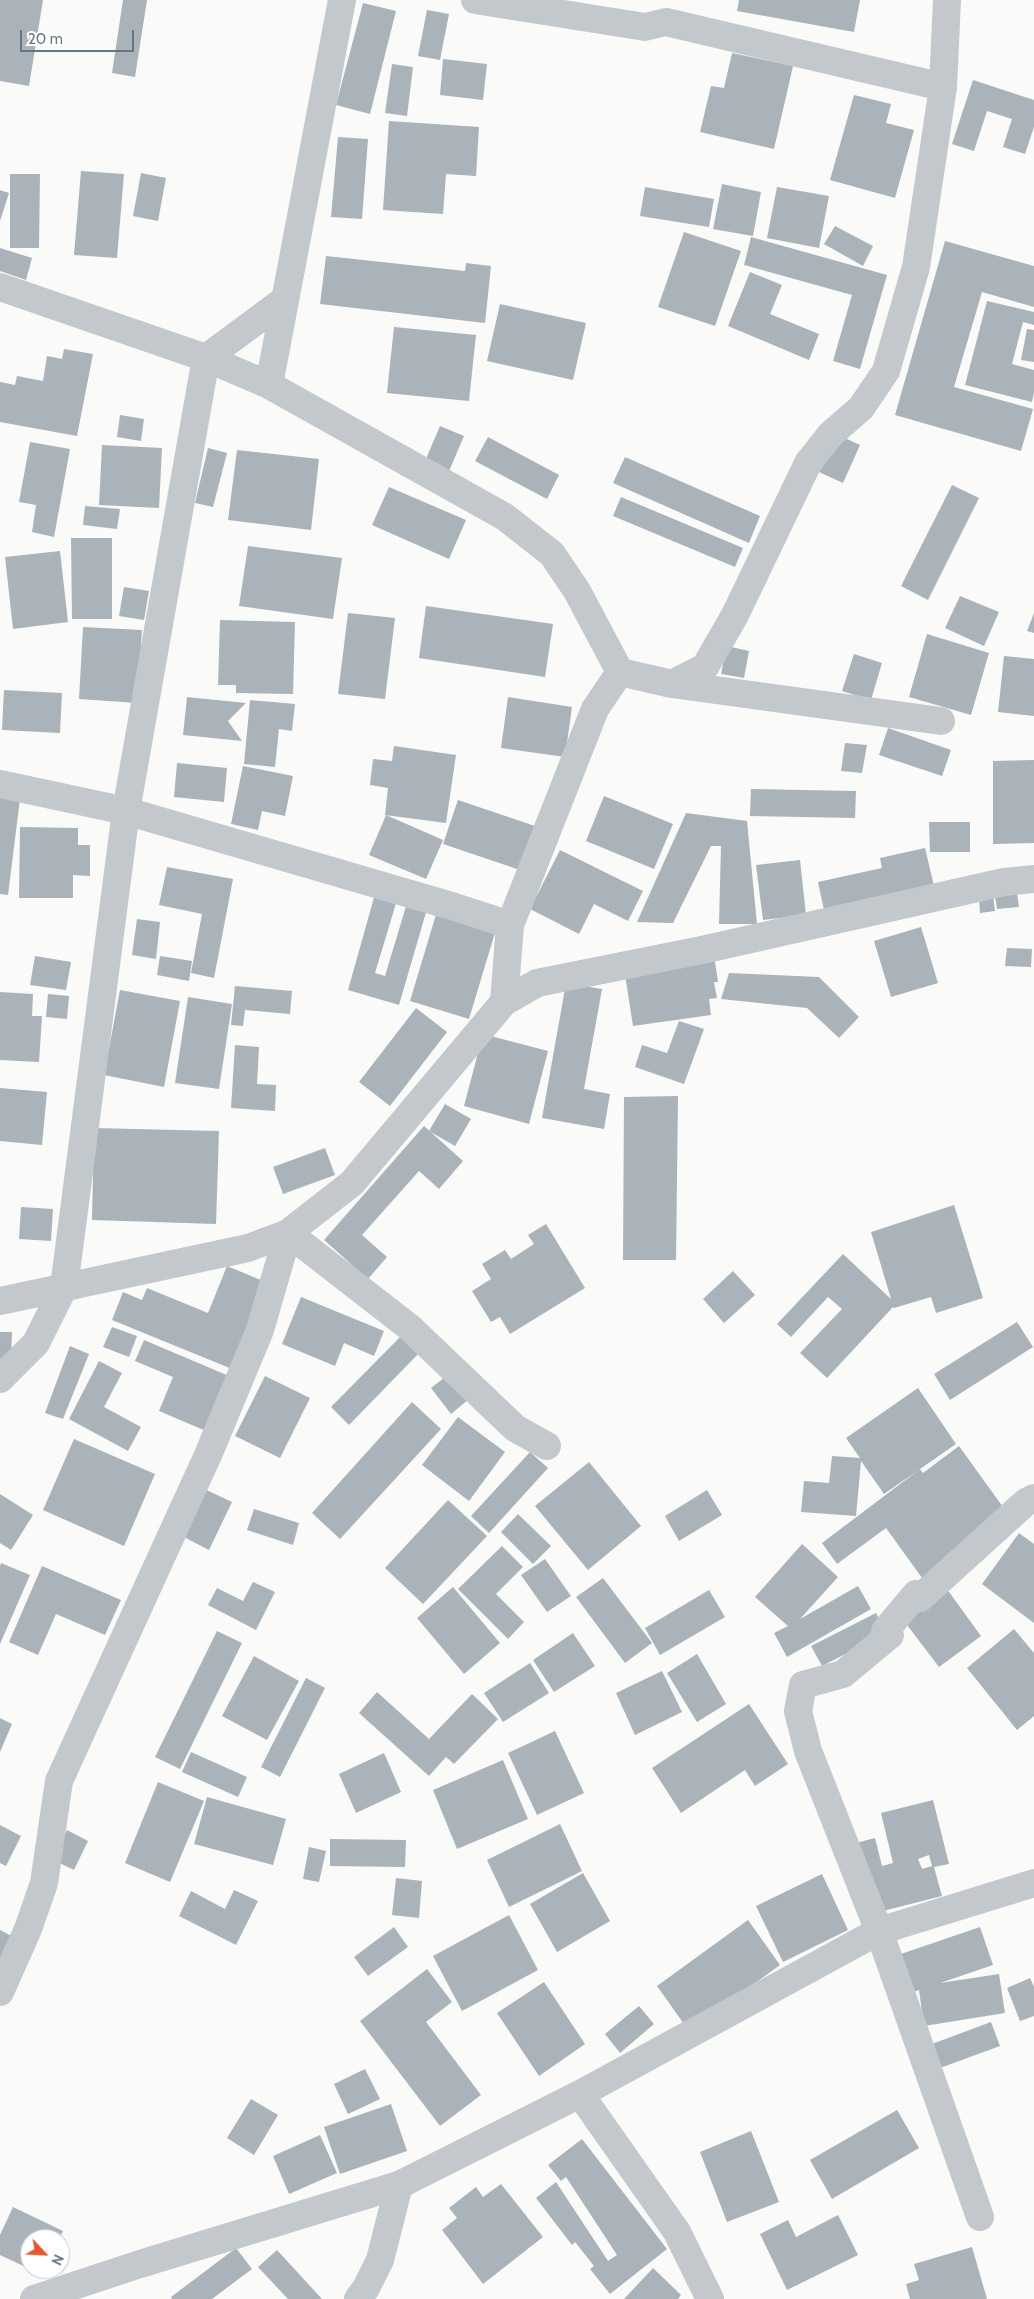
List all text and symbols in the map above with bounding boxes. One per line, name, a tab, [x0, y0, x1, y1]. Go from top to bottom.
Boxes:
scale bar	[22, 20, 136, 52]
text: 20 m	[28, 30, 63, 48]
north arrow	[20, 2229, 70, 2279]
text: N	[47, 2252, 68, 2268]

